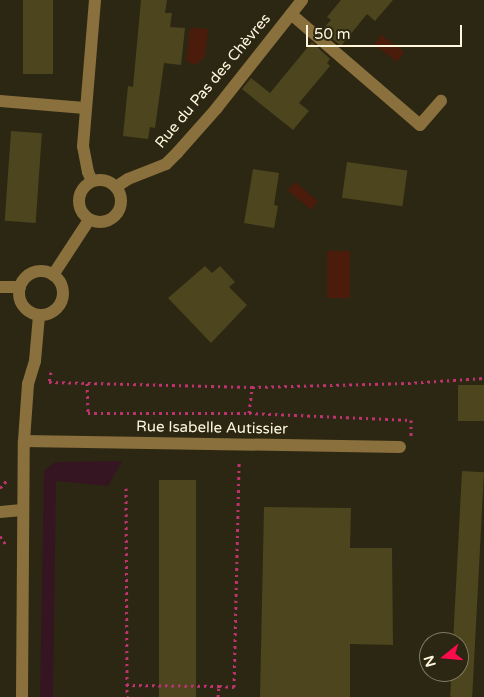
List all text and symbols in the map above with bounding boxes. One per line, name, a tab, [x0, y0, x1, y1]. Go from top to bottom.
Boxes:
street label: Rue du Pas des Chèvres	[151, 10, 275, 152]
scale bar	[309, 15, 465, 47]
text: 50 m	[314, 25, 351, 43]
street label: Rue Isabelle Autissier	[136, 418, 288, 438]
north arrow	[419, 632, 469, 682]
text: N	[420, 653, 440, 669]

